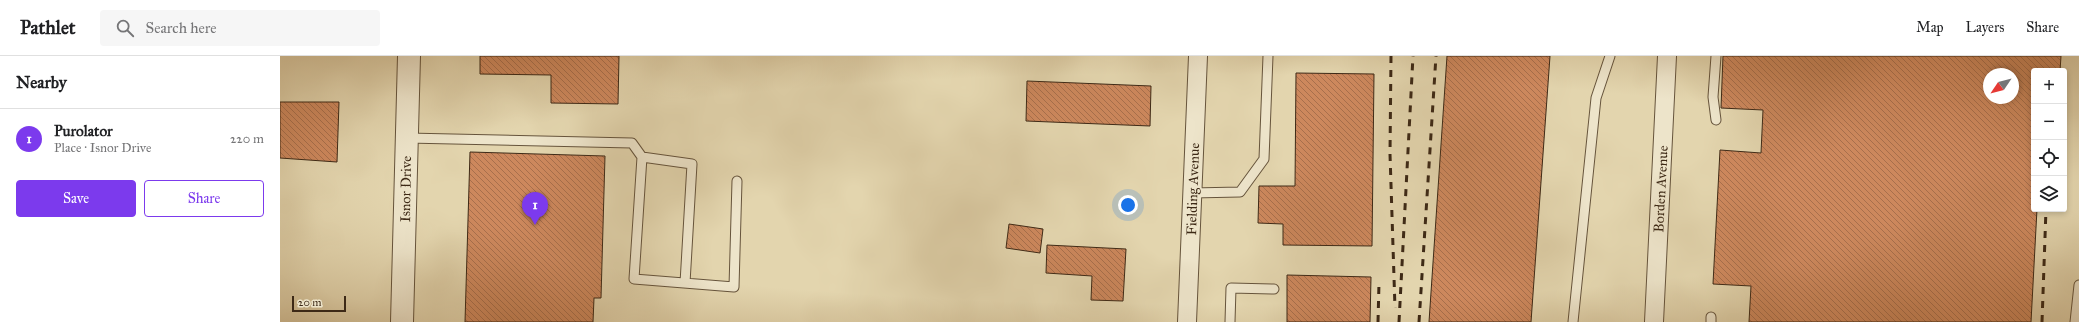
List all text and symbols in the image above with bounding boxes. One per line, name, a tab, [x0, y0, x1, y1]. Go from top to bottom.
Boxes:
search box	[100, 10, 380, 46]
text: Pathlet	[20, 16, 76, 39]
icon: search	[114, 17, 136, 39]
text: Search here	[146, 19, 217, 37]
text: Map	[1916, 19, 1944, 36]
text: Layers	[1966, 19, 2004, 36]
text: Share	[2026, 19, 2059, 36]
north arrow	[1983, 68, 2019, 104]
map controls	[2031, 68, 2067, 212]
button: +	[2031, 68, 2067, 104]
text: Nearby	[16, 72, 67, 93]
button: −	[2031, 104, 2067, 140]
text: Purolator	[54, 122, 113, 140]
text: 1	[26, 131, 32, 147]
text: 220 m	[230, 131, 264, 147]
text: Place · Isnor Drive	[54, 140, 151, 156]
button: locate	[2031, 140, 2067, 176]
street label: Fielding Avenue	[1183, 142, 1203, 236]
street label: Borden Avenue	[1650, 145, 1672, 233]
street label: Isnor Drive	[397, 156, 415, 222]
button: layers	[2031, 176, 2067, 212]
button: Save	[16, 180, 136, 217]
button: Share	[144, 180, 264, 217]
pin: 1	[522, 192, 548, 225]
your location	[1118, 195, 1138, 215]
scale bar	[292, 294, 346, 313]
text: 20 m	[298, 296, 321, 309]

